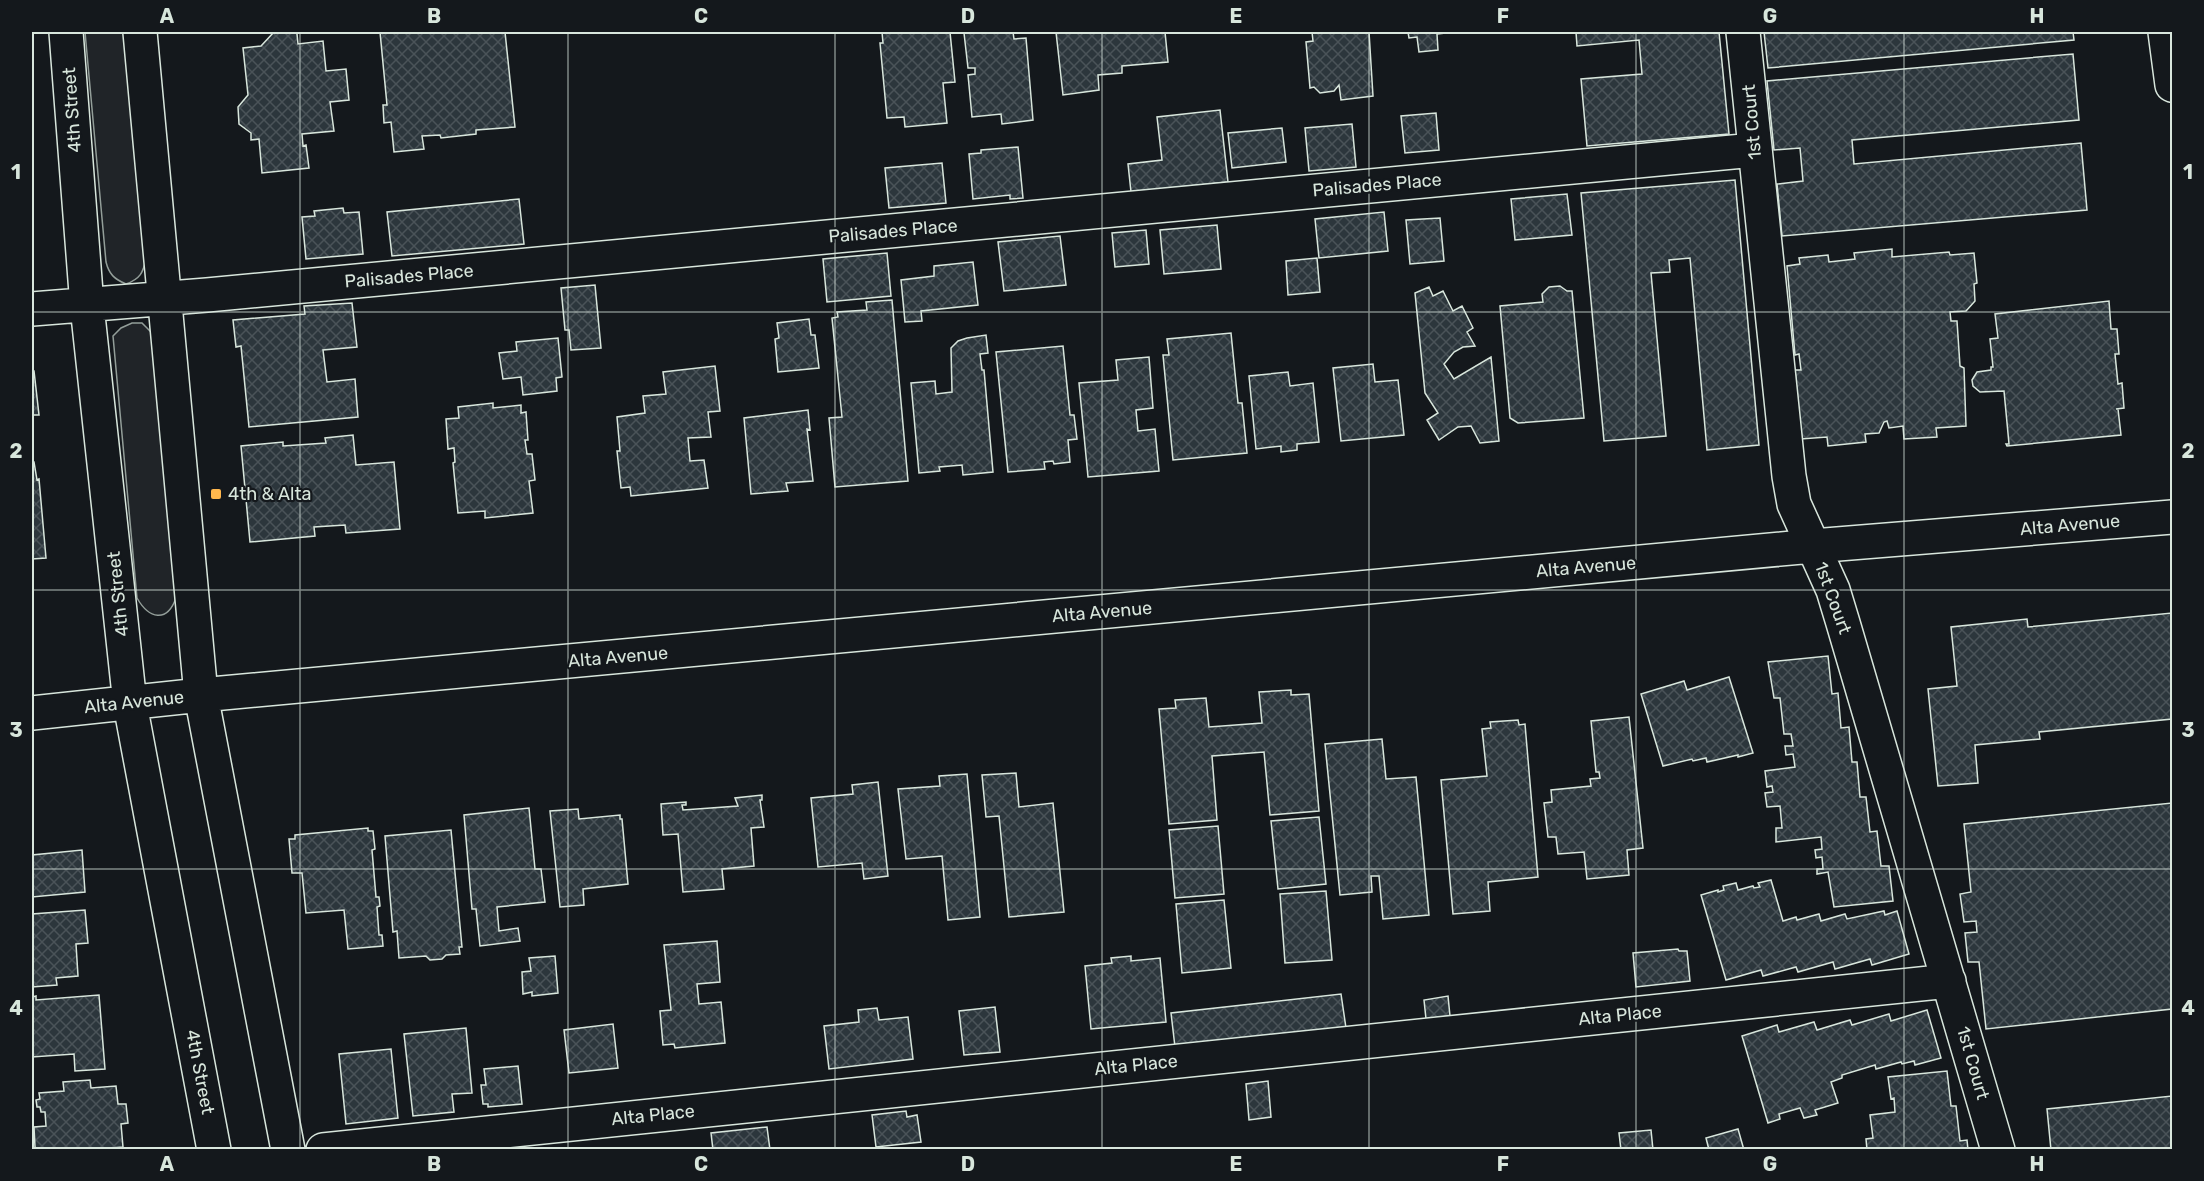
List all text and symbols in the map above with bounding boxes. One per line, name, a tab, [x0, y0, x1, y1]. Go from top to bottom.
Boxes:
text: A	[160, 4, 175, 28]
text: B	[427, 4, 441, 28]
text: C	[694, 4, 708, 28]
text: D	[961, 4, 975, 28]
text: E	[1230, 4, 1242, 28]
text: F	[1497, 4, 1509, 28]
text: G	[1763, 4, 1777, 28]
text: H	[2030, 4, 2044, 28]
street label: 4th Street	[58, 67, 86, 153]
street label: 1st Court	[1738, 84, 1766, 160]
text: 1	[11, 160, 21, 184]
text: 1	[2183, 160, 2193, 184]
street label: Palisades Place	[1312, 168, 1442, 202]
street label: Palisades Place	[828, 214, 958, 248]
street label: Palisades Place	[344, 259, 474, 293]
text: 2	[10, 439, 23, 463]
text: 2	[2182, 439, 2195, 463]
place label: 4th & Alta	[228, 483, 311, 505]
marker: 4th & Alta	[209, 487, 223, 501]
street label: Alta Avenue	[2019, 510, 2121, 540]
street label: 4th Street	[103, 550, 133, 638]
street label: Alta Avenue	[1535, 552, 1637, 582]
street label: 1st Court	[1810, 559, 1856, 637]
street label: Alta Avenue	[1051, 597, 1153, 627]
street label: Alta Avenue	[567, 642, 669, 672]
street label: Alta Avenue	[83, 686, 185, 718]
text: 3	[9, 718, 23, 742]
text: 3	[2181, 718, 2195, 742]
text: 4	[9, 996, 23, 1020]
text: 4	[2181, 996, 2195, 1020]
street label: Alta Place	[1577, 1000, 1663, 1030]
street label: 1st Court	[1952, 1024, 1994, 1102]
street label: 4th Street	[181, 1028, 219, 1116]
street label: Alta Place	[1093, 1050, 1179, 1080]
street label: Alta Place	[610, 1100, 696, 1130]
text: A	[160, 1152, 175, 1176]
text: B	[427, 1152, 441, 1176]
text: C	[694, 1152, 708, 1176]
text: D	[961, 1152, 975, 1176]
text: E	[1230, 1152, 1242, 1176]
text: F	[1497, 1152, 1509, 1176]
text: G	[1763, 1152, 1777, 1176]
text: H	[2030, 1152, 2044, 1176]

